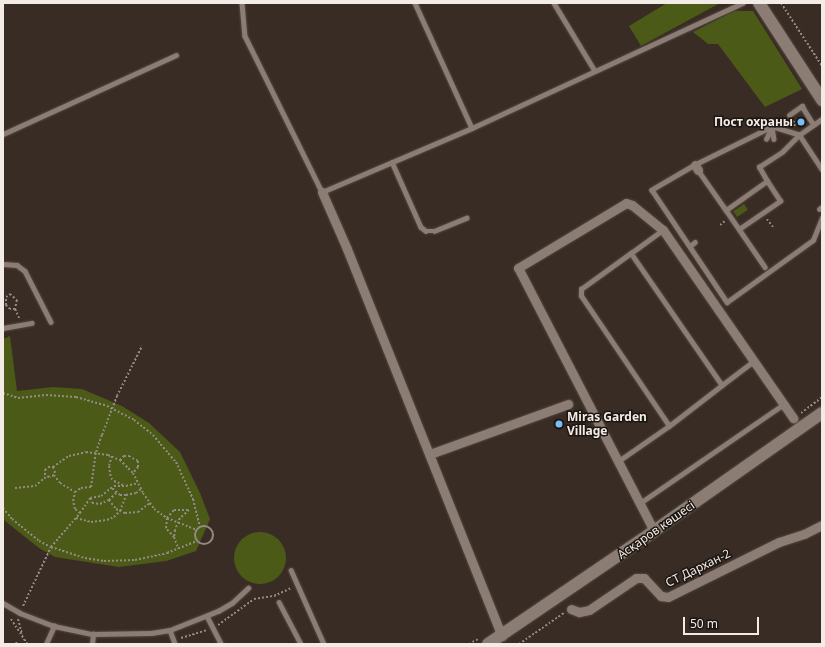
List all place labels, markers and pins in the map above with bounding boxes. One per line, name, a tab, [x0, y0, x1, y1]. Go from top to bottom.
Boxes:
place label: Пост охраны	[714, 115, 793, 129]
marker: Пост охраны	[796, 117, 806, 127]
place label: Miras Garden Village	[567, 410, 647, 438]
marker: Miras Garden Village	[554, 419, 564, 429]

